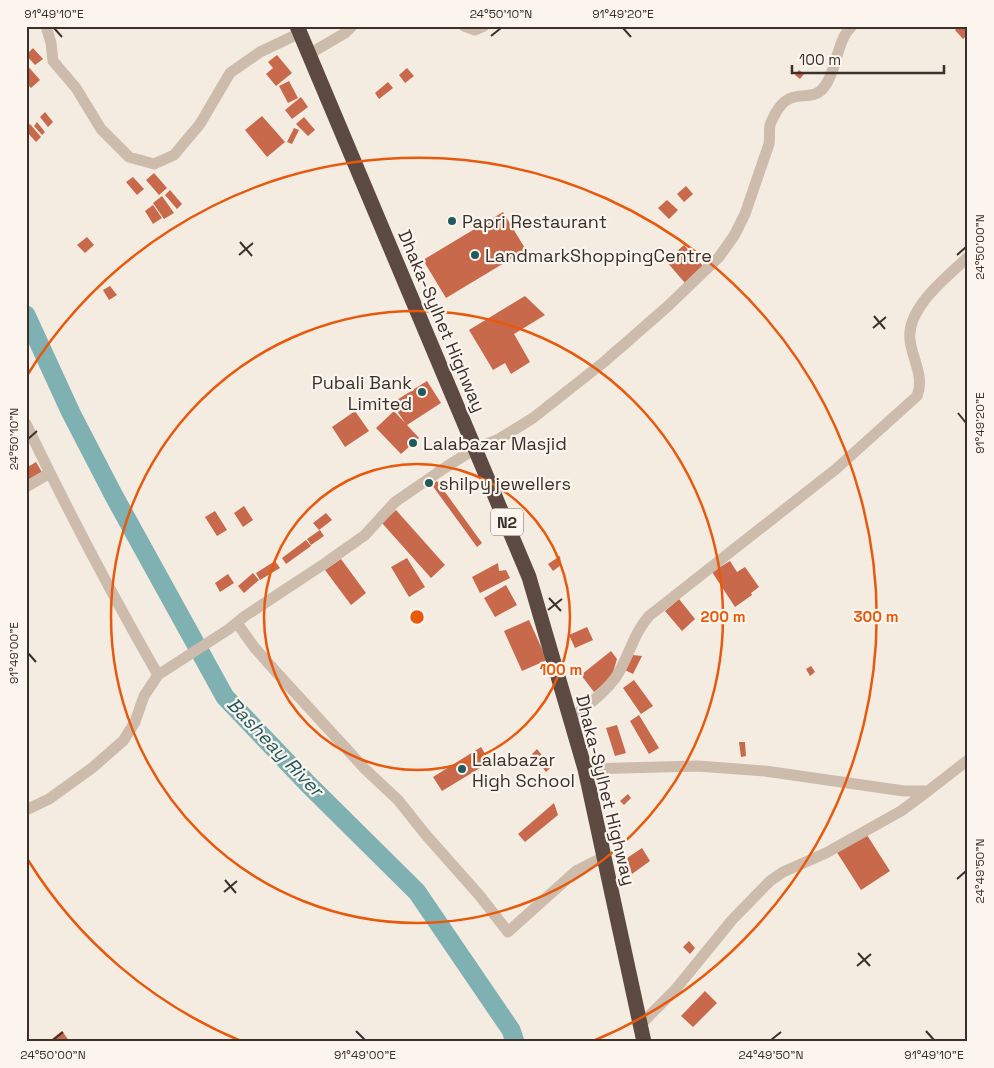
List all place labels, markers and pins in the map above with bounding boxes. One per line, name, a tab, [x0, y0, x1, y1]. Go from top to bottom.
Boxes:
place label: Papri Restaurant	[462, 210, 607, 233]
marker: Papri Restaurant	[446, 215, 458, 227]
place label: LandmarkShoppingCentre	[485, 244, 712, 267]
marker: LandmarkShoppingCentre	[469, 249, 481, 261]
place label: Pubali Bank Limited	[312, 371, 412, 415]
marker: Pubali Bank Limited	[416, 386, 428, 398]
place label: Lalabazar Masjid	[423, 432, 567, 455]
marker: Lalabazar Masjid	[407, 437, 419, 449]
place label: shilpy jewellers	[439, 472, 571, 495]
marker: shilpy jewellers	[423, 477, 435, 489]
centre of rings	[408, 608, 426, 626]
place label: Lalabazar High School	[472, 748, 575, 792]
marker: Lalabazar High School	[456, 763, 468, 775]

